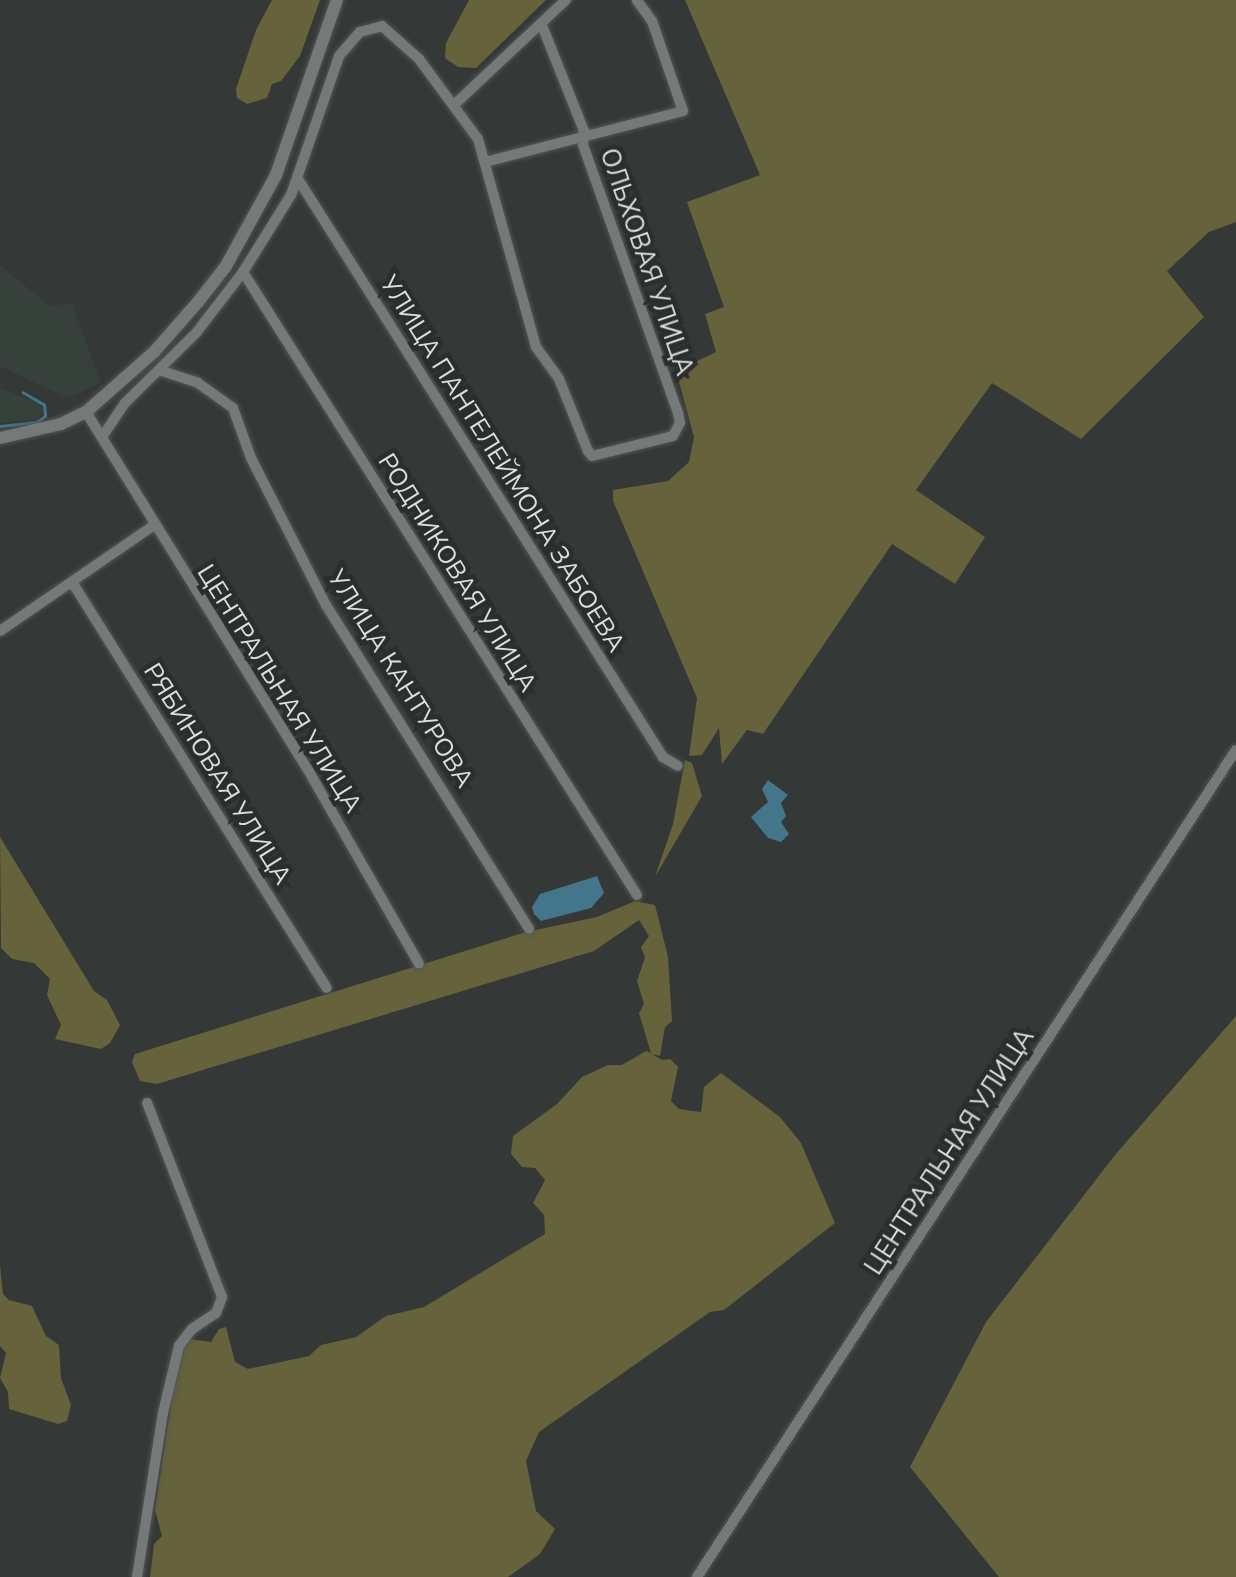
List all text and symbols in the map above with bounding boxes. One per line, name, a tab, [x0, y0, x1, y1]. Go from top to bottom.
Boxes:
street label: ОЛЬХОВАЯ УЛИЦА	[593, 145, 699, 379]
street label: УЛИЦА ПАНТЕЛЕЙМОНА ЗАБОЕВА	[373, 270, 631, 658]
street label: РОДНИКОВАЯ УЛИЦА	[371, 448, 543, 698]
street label: ЦЕНТРАЛЬНАЯ УЛИЦА	[190, 559, 368, 819]
street label: УЛИЦА КАНТУРОВА	[321, 565, 479, 793]
street label: РЯБИНОВАЯ УЛИЦА	[137, 658, 297, 890]
street label: ЦЕНТРАЛЬНАЯ УЛИЦА	[859, 1023, 1041, 1281]

